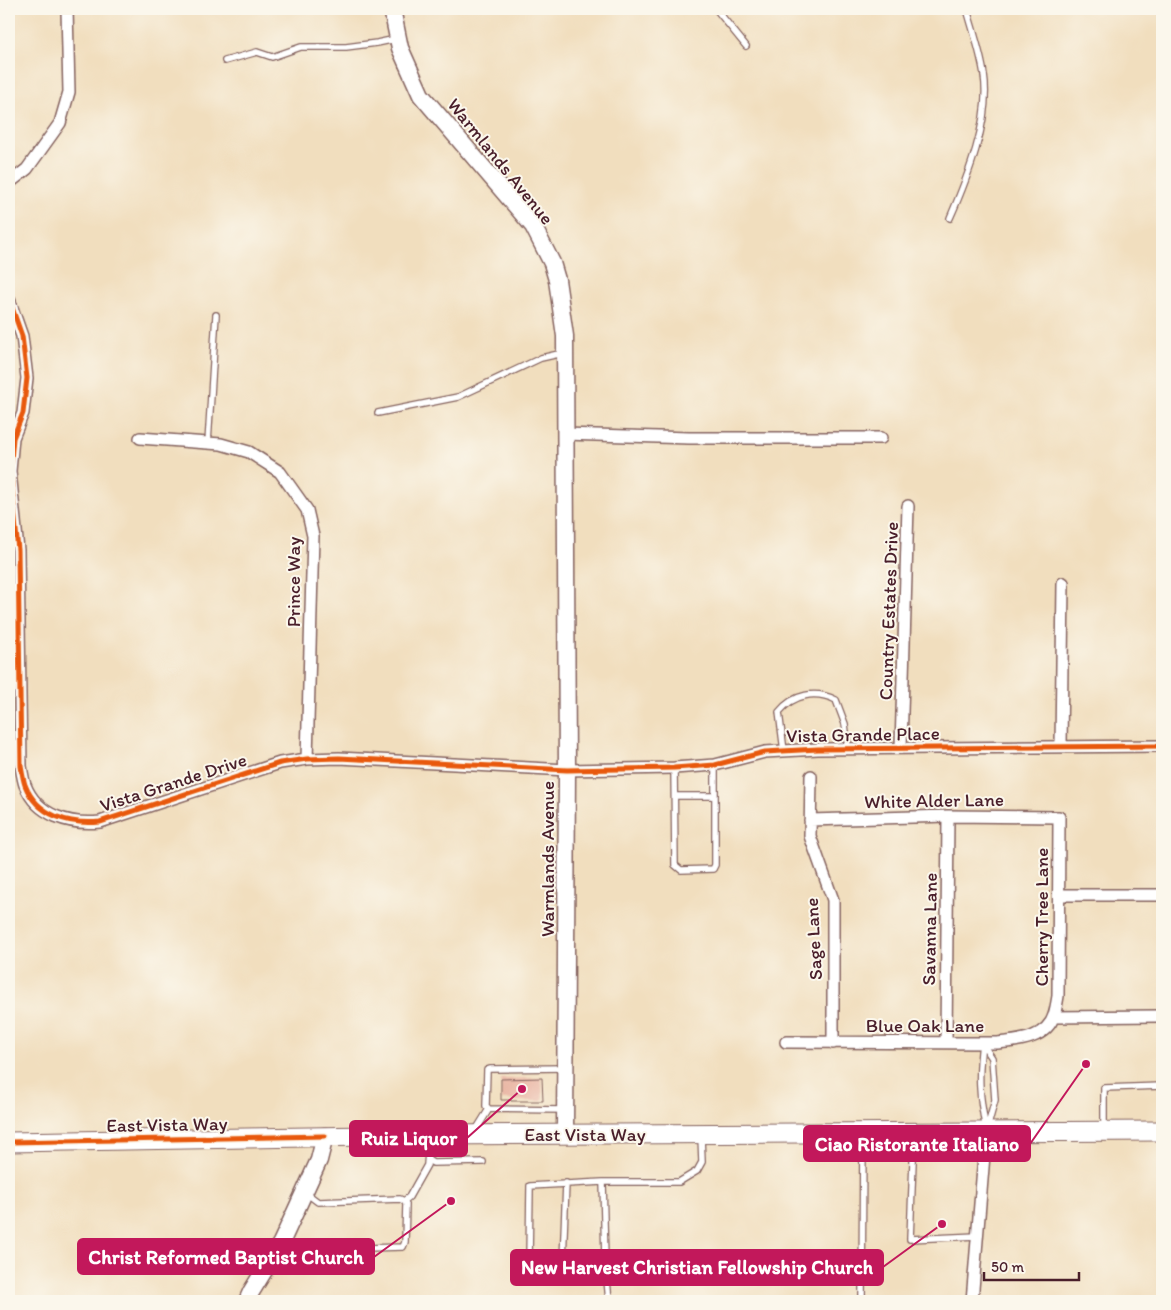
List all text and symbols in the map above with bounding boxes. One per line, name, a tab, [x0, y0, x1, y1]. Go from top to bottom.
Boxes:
street label: Warmlands Avenue	[443, 93, 559, 229]
street label: Country Estates Drive	[874, 521, 903, 701]
street label: Prince Way	[282, 537, 305, 627]
street label: Vista Grande Place	[786, 722, 940, 747]
street label: Vista Grande Drive	[97, 748, 249, 817]
street label: Warmlands Avenue	[536, 781, 559, 937]
street label: White Alder Lane	[864, 788, 1004, 813]
street label: Cherry Tree Lane	[1030, 848, 1053, 986]
street label: Savanna Lane	[917, 872, 942, 986]
street label: Sage Lane	[800, 897, 827, 981]
street label: Blue Oak Lane	[866, 1014, 984, 1037]
street label: East Vista Way	[106, 1112, 228, 1137]
callout: Ruiz Liquor	[350, 1121, 467, 1156]
street label: East Vista Way	[524, 1123, 646, 1146]
text: Ruiz Liquor	[361, 1126, 458, 1151]
callout: Ciao Ristorante Italiano	[804, 1126, 1030, 1161]
text: Ciao Ristorante Italiano	[815, 1132, 1019, 1156]
callout: Christ Reformed Baptist Church	[78, 1239, 374, 1274]
text: Christ Reformed Baptist Church	[88, 1245, 364, 1270]
callout: New Harvest Christian Fellowship Church	[511, 1250, 883, 1285]
scale bar	[984, 1250, 1078, 1282]
text: New Harvest Christian Fellowship Church	[521, 1255, 874, 1280]
text: 50 m	[991, 1258, 1024, 1276]

